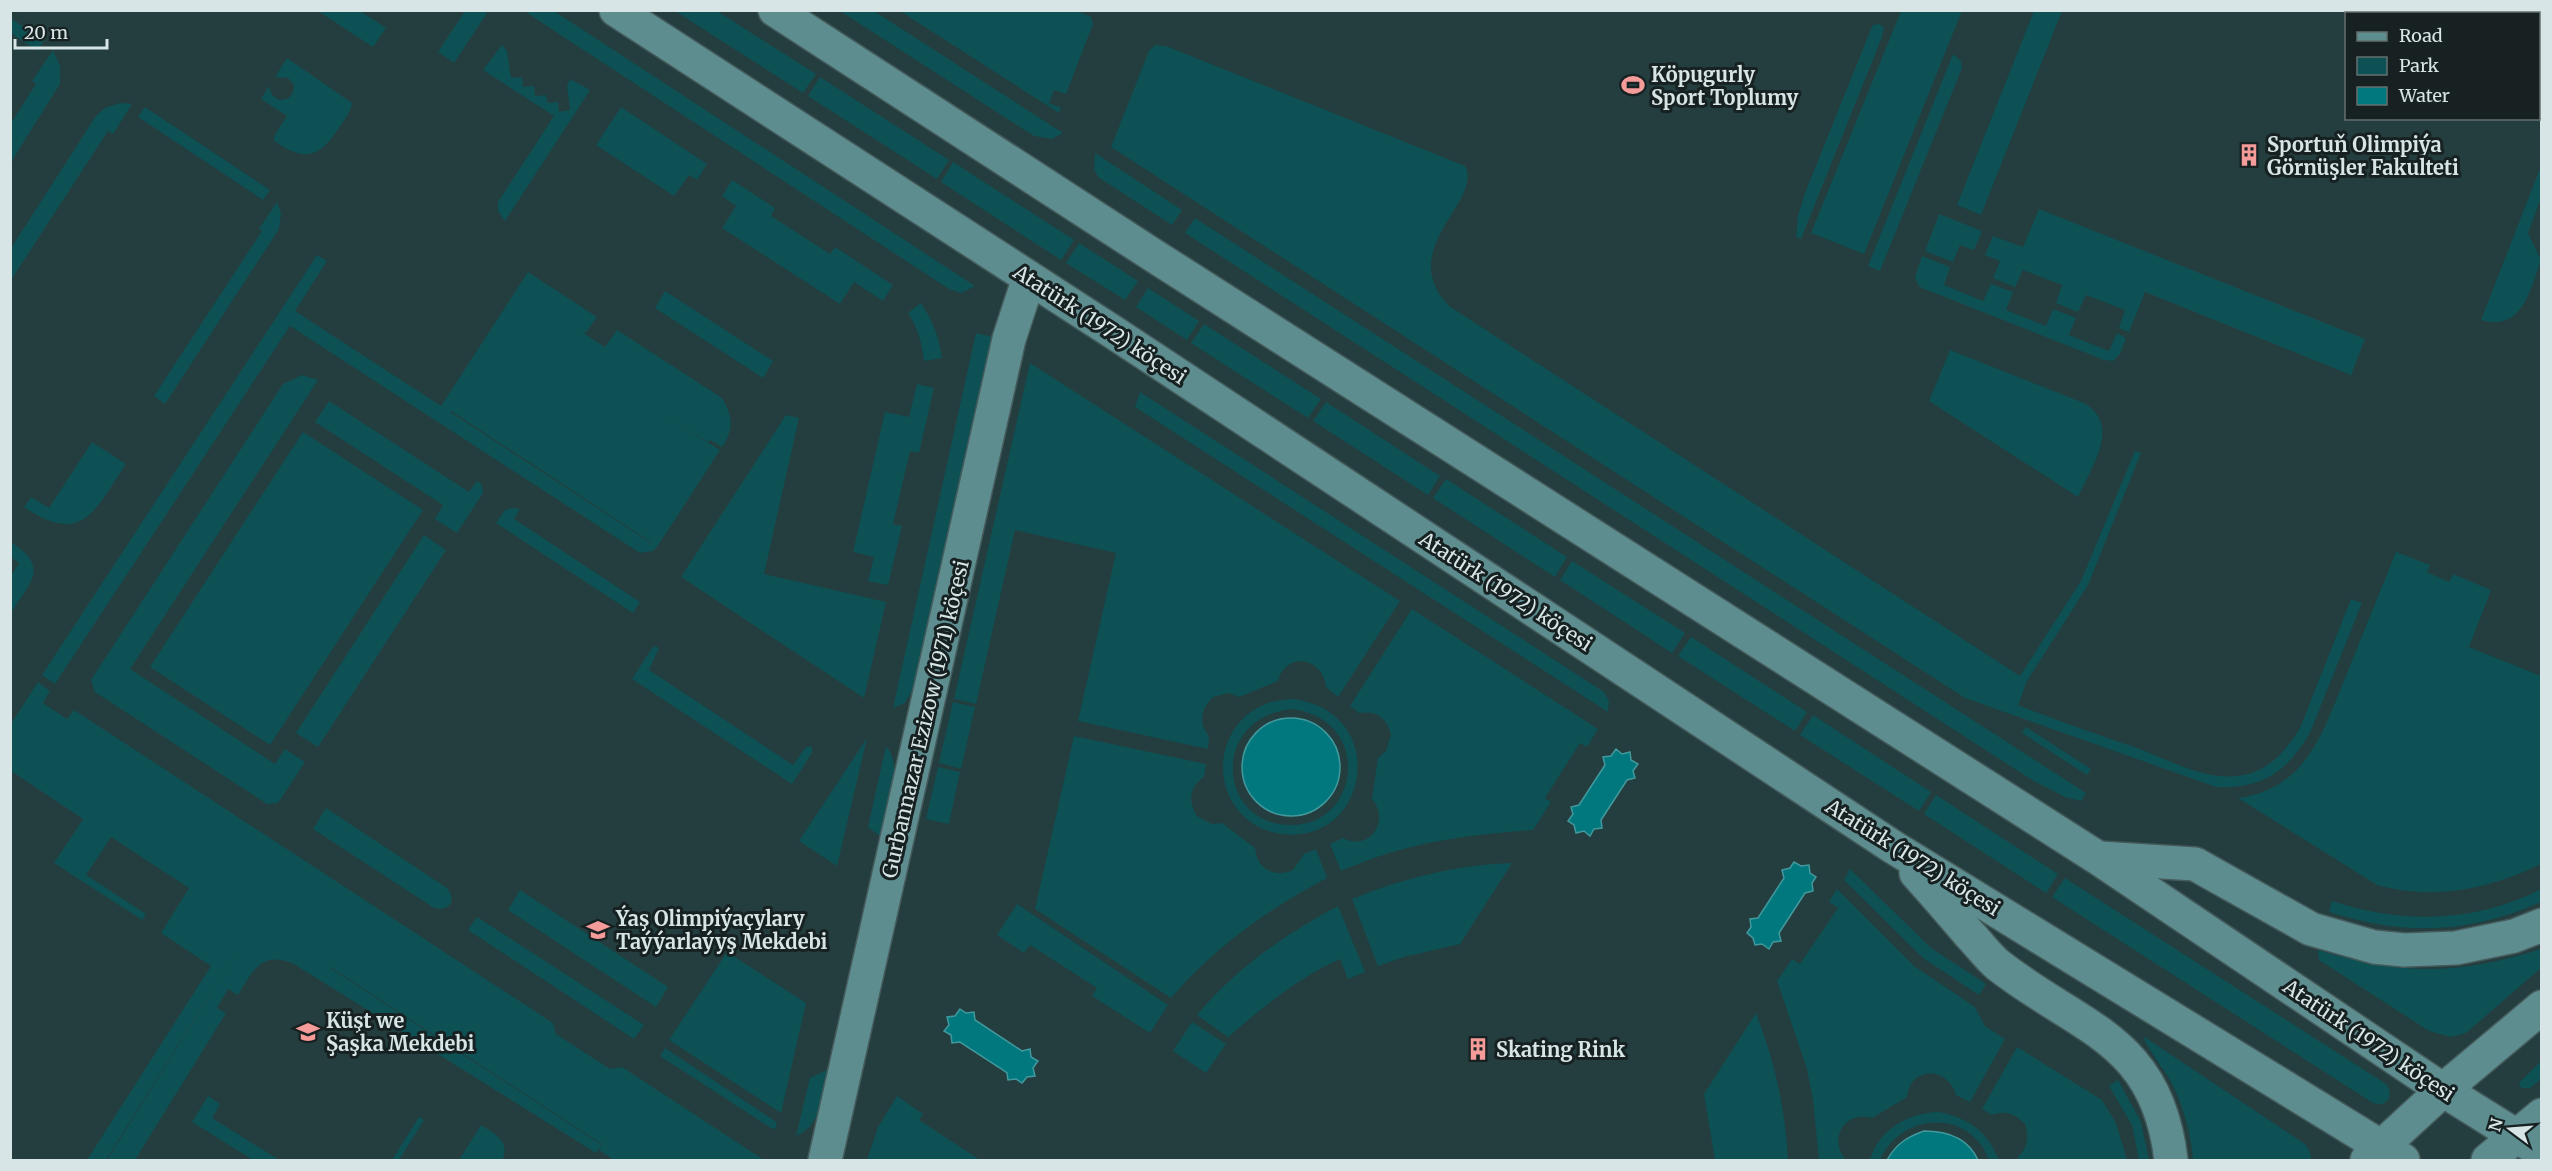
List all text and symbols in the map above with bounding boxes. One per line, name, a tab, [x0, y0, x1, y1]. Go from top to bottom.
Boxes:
scale bar	[15, 12, 106, 50]
legend	[2345, 12, 2540, 120]
text: 20 m	[24, 21, 68, 44]
text: Road	[2399, 24, 2443, 47]
text: Park	[2399, 54, 2440, 77]
place label: Köpugurly Sport Toplumy	[1651, 62, 1799, 110]
sports icon: Köpugurly Sport Toplumy	[1620, 72, 1646, 98]
text: Water	[2398, 84, 2450, 107]
place label: Sportuň Olimpiýa Görnüşler Fakulteti	[2267, 132, 2459, 180]
building icon: Sportuň Olimpiýa Görnüşler Fakulteti	[2236, 142, 2262, 168]
street label: Atatürk (1972) köçesi	[1008, 258, 1191, 389]
street label: Atatürk (1972) köçesi	[1414, 525, 1597, 656]
street label: Gurbannazar Ezizow (1971) köçesi	[876, 558, 974, 880]
street label: Atatürk (1972) köçesi	[1820, 793, 2005, 921]
place label: Ýaş Olimpiýaçylary Taýýarlaýyş Mekdebi	[615, 904, 828, 954]
school or university icon: Ýaş Olimpiýaçylary Taýýarlaýyş Mekdebi	[585, 917, 611, 943]
street label: Atatürk (1972) köçesi	[2278, 973, 2459, 1106]
place label: Küşt we Şaşka Mekdebi	[326, 1008, 475, 1056]
school or university icon: Küşt we Şaşka Mekdebi	[295, 1019, 321, 1045]
building icon: Skating Rink	[1465, 1036, 1491, 1062]
place label: Skating Rink	[1496, 1037, 1625, 1062]
north arrow	[2480, 1099, 2540, 1159]
text: N	[2484, 1116, 2507, 1134]

